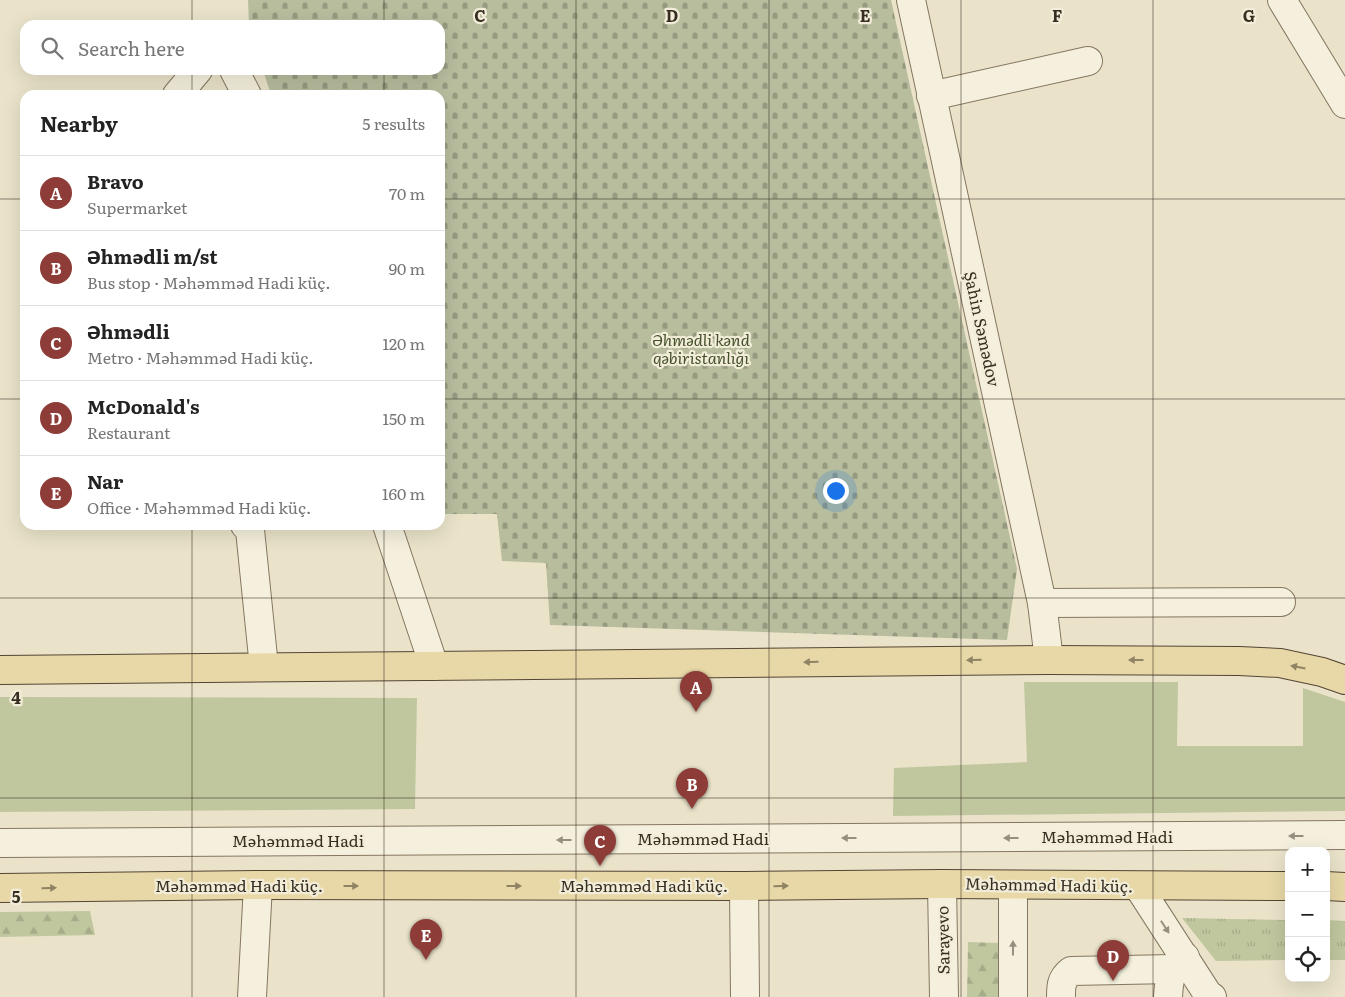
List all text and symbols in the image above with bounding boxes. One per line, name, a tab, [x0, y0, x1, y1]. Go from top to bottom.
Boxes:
text: C	[474, 3, 486, 27]
text: D	[666, 3, 678, 27]
text: E	[860, 3, 871, 27]
text: F	[1052, 3, 1062, 27]
text: G	[1243, 3, 1255, 27]
search box	[20, 20, 445, 75]
icon: search	[38, 34, 66, 62]
text: Search here	[78, 34, 185, 62]
text: Nearby	[40, 107, 118, 138]
text: 5 results	[362, 111, 425, 135]
text: Bravo	[87, 167, 144, 195]
text: A	[50, 181, 62, 205]
text: 70 m	[389, 181, 425, 205]
text: Supermarket	[87, 195, 187, 219]
text: Əhmədli m/st	[87, 242, 218, 270]
text: B	[50, 256, 62, 280]
text: 90 m	[389, 256, 425, 280]
street label: Şahin Səmədov	[959, 269, 1007, 389]
text: Bus stop · Məhəmməd Hadi küç.	[87, 270, 331, 294]
text: Əhmədli	[87, 317, 170, 345]
park label: Əhmədli kənd qəbiristanlığı	[652, 327, 751, 369]
text: C	[50, 331, 62, 355]
text: 120 m	[382, 331, 425, 355]
text: Metro · Məhəmməd Hadi küç.	[87, 345, 314, 369]
text: McDonald's	[87, 392, 199, 420]
text: D	[50, 406, 62, 430]
text: 150 m	[382, 406, 425, 430]
text: Restaurant	[87, 420, 171, 444]
text: Nar	[87, 467, 123, 495]
your location	[823, 478, 849, 504]
text: E	[51, 481, 61, 505]
text: 160 m	[382, 481, 425, 505]
text: Office · Məhəmməd Hadi küç.	[87, 495, 311, 519]
one-way arrow	[965, 656, 981, 664]
one-way arrow	[1128, 656, 1144, 664]
one-way arrow	[803, 658, 819, 666]
one-way arrow	[1290, 662, 1306, 670]
pin: A	[680, 671, 712, 712]
text: 4	[11, 685, 21, 709]
pin: B	[676, 768, 708, 809]
street label: Məhəmməd Hadi	[1041, 824, 1173, 848]
pin: C	[584, 825, 616, 866]
street label: Məhəmməd Hadi	[637, 826, 769, 850]
street label: Məhəmməd Hadi	[232, 828, 364, 852]
one-way arrow	[1288, 832, 1304, 840]
one-way arrow	[1003, 834, 1019, 842]
one-way arrow	[841, 835, 857, 843]
one-way arrow	[556, 836, 572, 844]
map controls	[1285, 847, 1330, 982]
button: +	[1285, 847, 1330, 892]
street label: Məhəmməd Hadi küç.	[965, 871, 1133, 897]
street label: Məhəmməd Hadi küç.	[155, 873, 323, 897]
street label: Məhəmməd Hadi küç.	[560, 873, 728, 897]
one-way arrow	[343, 882, 359, 890]
one-way arrow	[506, 882, 522, 890]
one-way arrow	[773, 882, 789, 890]
one-way arrow	[41, 883, 57, 891]
text: 5	[12, 884, 21, 908]
button: −	[1285, 892, 1330, 937]
street label: Sarayevo	[929, 906, 955, 974]
pin: E	[410, 919, 442, 960]
one-way arrow	[1160, 920, 1170, 933]
button: locate	[1285, 937, 1330, 982]
one-way arrow	[1009, 940, 1017, 956]
pin: D	[1097, 940, 1129, 981]

